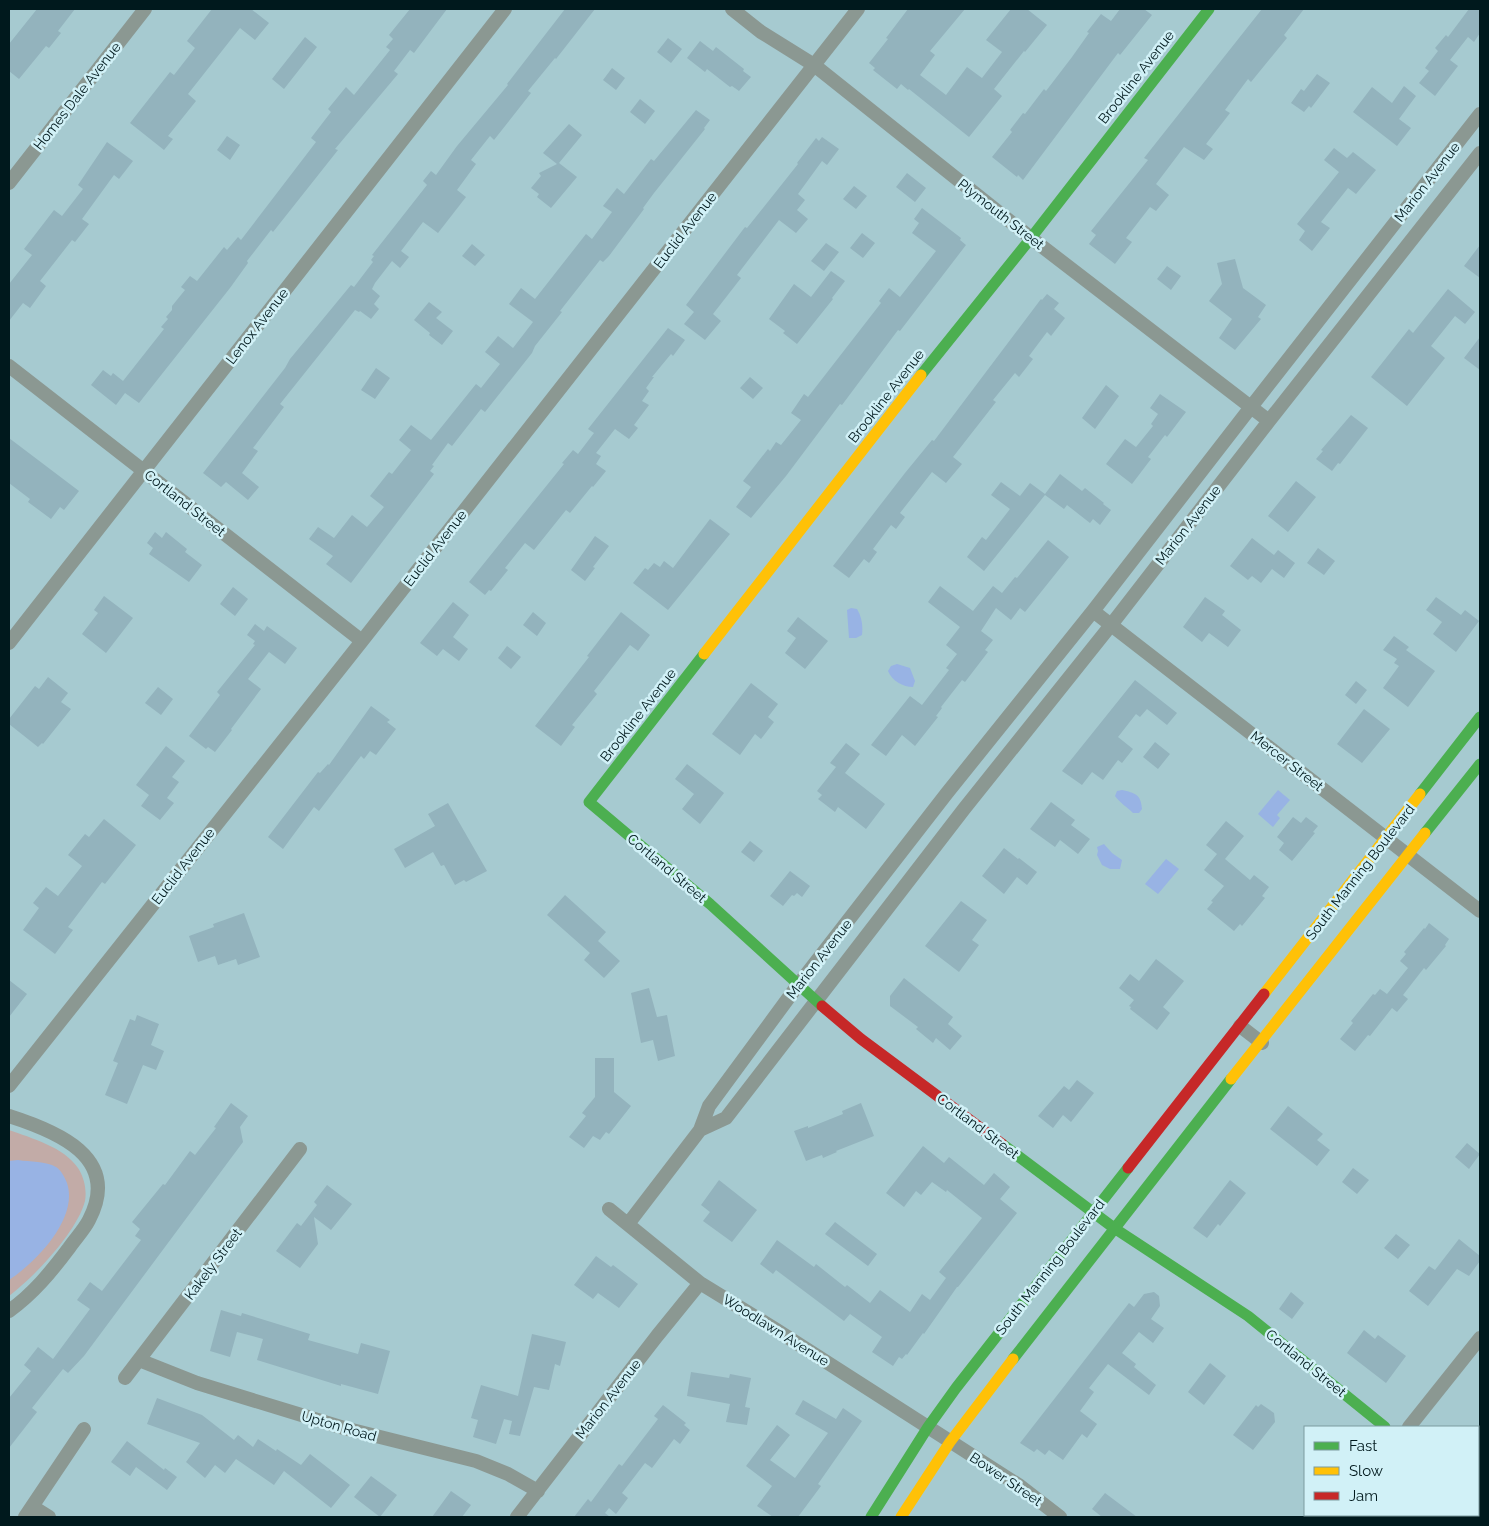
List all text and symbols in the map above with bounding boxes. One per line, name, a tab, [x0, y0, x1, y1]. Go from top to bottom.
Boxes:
street label: Brookline Avenue	[1095, 27, 1177, 127]
street label: Homes Dale Avenue	[30, 39, 124, 153]
street label: Marion Avenue	[1391, 139, 1463, 225]
street label: Plymouth Street	[955, 175, 1047, 253]
street label: Euclid Avenue	[650, 189, 720, 271]
street label: Lenox Avenue	[222, 285, 292, 367]
street label: Brookline Avenue	[845, 346, 927, 446]
street label: Cortland Street	[141, 466, 229, 540]
street label: Marion Avenue	[1152, 482, 1224, 568]
street label: Euclid Avenue	[400, 507, 470, 589]
street label: Brookline Avenue	[597, 665, 679, 765]
street label: Mercer Street	[1247, 728, 1327, 795]
street label: South Manning Boulevard	[1302, 801, 1418, 943]
street label: Euclid Avenue	[148, 825, 218, 907]
street label: Cortland Street	[624, 830, 710, 906]
street label: Marion Avenue	[783, 916, 855, 1002]
street label: Cortland Street	[934, 1090, 1022, 1162]
street label: South Manning Boulevard	[992, 1196, 1108, 1338]
street label: Kakely Street	[181, 1225, 245, 1303]
street label: Woodlawn Avenue	[720, 1291, 832, 1369]
street label: Cortland Street	[1263, 1326, 1349, 1400]
street label: Marion Avenue	[572, 1356, 644, 1442]
street label: Upton Road	[300, 1408, 378, 1444]
legend	[1304, 1426, 1479, 1516]
text: Fast	[1349, 1437, 1377, 1455]
street label: Bower Street	[967, 1449, 1045, 1509]
text: Slow	[1349, 1462, 1383, 1480]
text: Jam	[1349, 1487, 1378, 1505]

